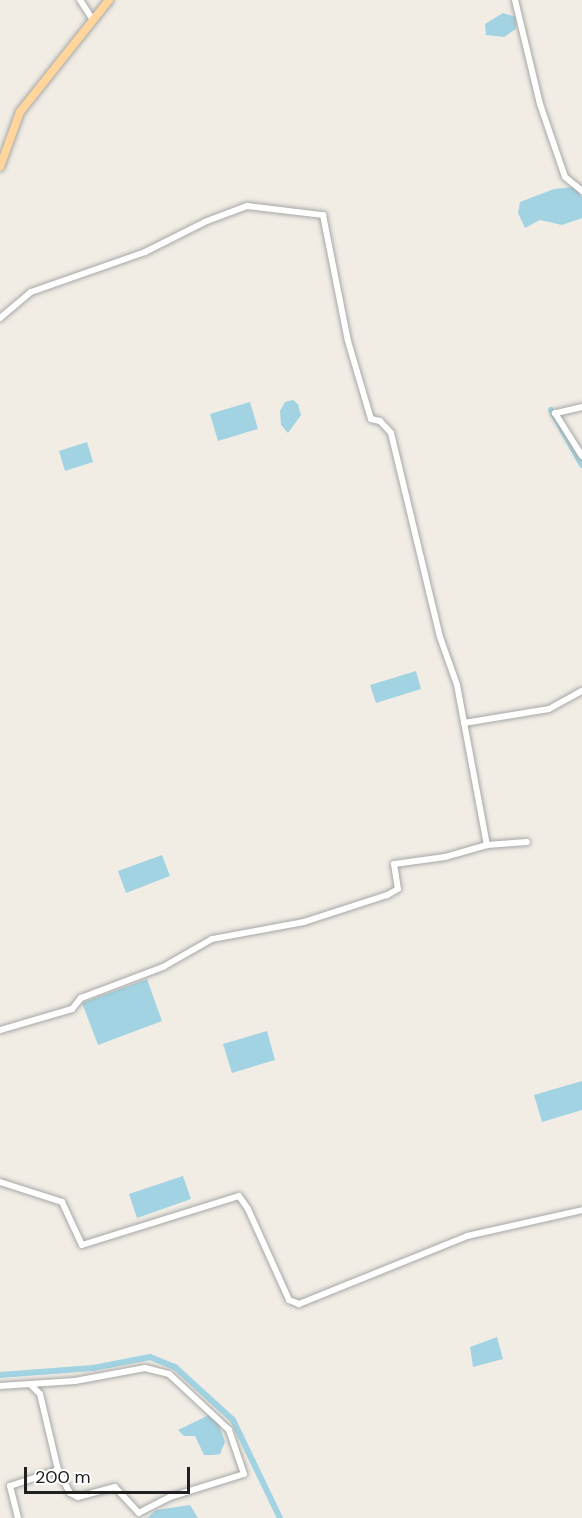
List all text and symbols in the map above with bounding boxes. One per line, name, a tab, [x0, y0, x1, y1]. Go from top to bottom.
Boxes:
scale bar	[27, 1455, 194, 1493]
text: 200 m	[35, 1465, 91, 1489]

